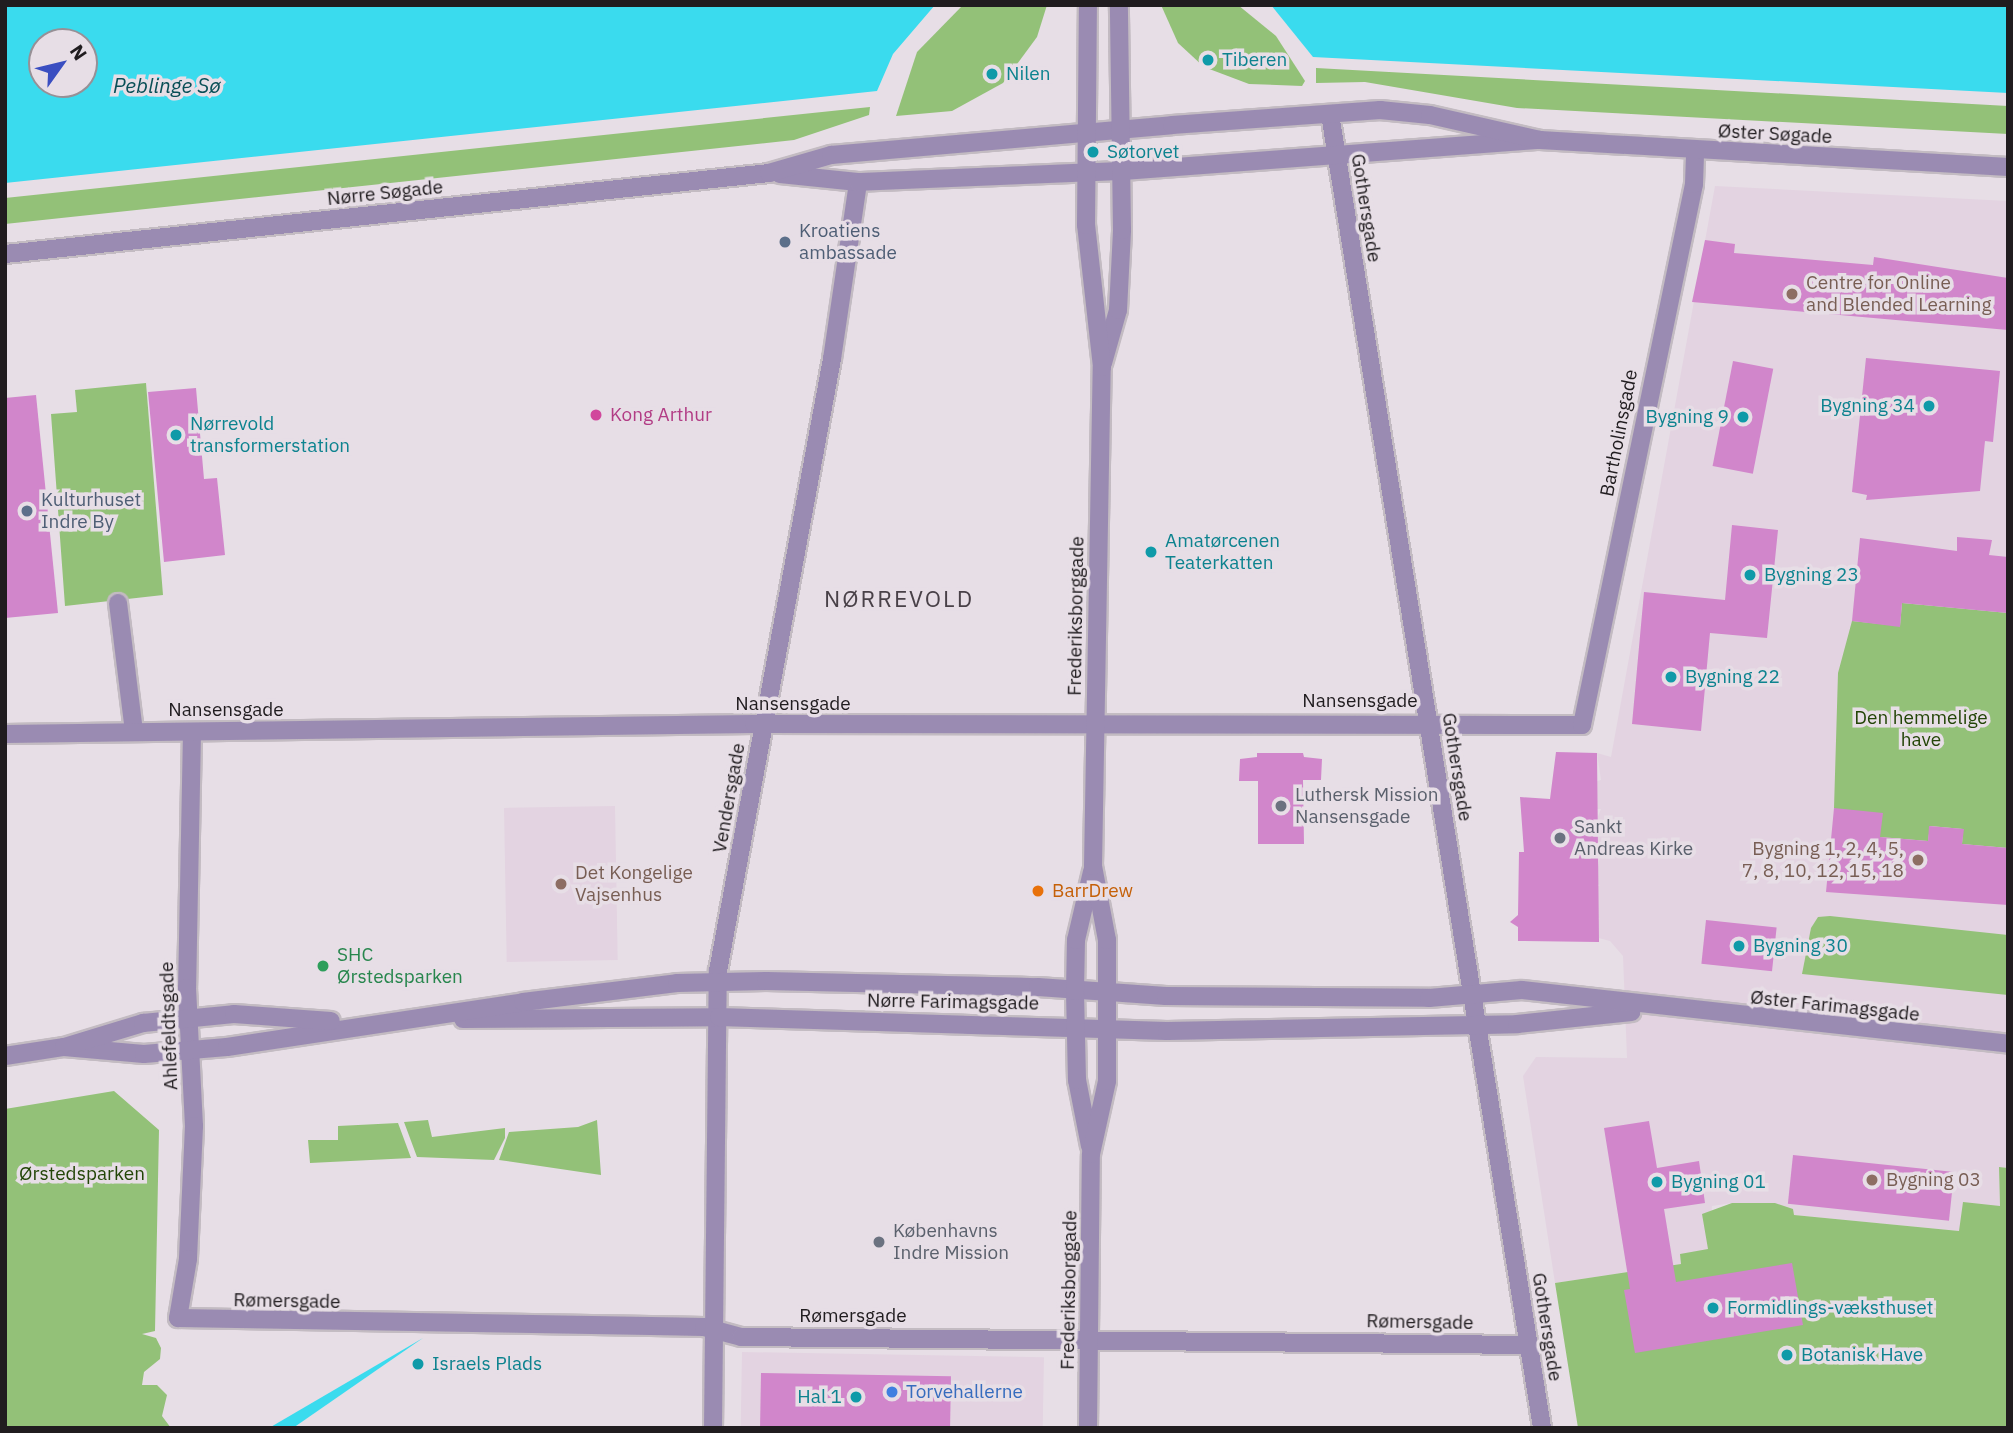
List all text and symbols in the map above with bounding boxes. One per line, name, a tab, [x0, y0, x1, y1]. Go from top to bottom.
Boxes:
north arrow	[28, 28, 98, 98]
text: N	[65, 40, 93, 65]
place label: Tiberen	[1222, 49, 1287, 71]
marker: Tiberen	[1200, 52, 1216, 68]
place label: Nilen	[1006, 63, 1051, 85]
marker: Nilen	[984, 66, 1000, 82]
water label: Peblinge Sø	[113, 72, 221, 98]
street label: Øster Søgade	[1717, 120, 1833, 148]
place label: Søtorvet	[1107, 141, 1180, 163]
marker: Søtorvet	[1085, 144, 1101, 160]
street label: Gothersgade	[1346, 152, 1386, 264]
street label: Nørre Søgade	[326, 176, 444, 210]
place label: Kroatiens ambassade	[799, 220, 897, 264]
marker: Kroatiens ambassade	[777, 234, 793, 250]
place label: Centre for Online and Blended Learning	[1806, 272, 1991, 316]
marker: Centre for Online and Blended Learning	[1784, 286, 1800, 302]
street label: Bartholinsgade	[1595, 367, 1643, 499]
place label: Bygning 34	[1820, 395, 1915, 417]
marker: Bygning 34	[1921, 398, 1937, 414]
place label: Kong Arthur	[610, 404, 712, 426]
place label: Bygning 9	[1646, 406, 1729, 428]
marker: Kong Arthur	[588, 407, 604, 423]
marker: Bygning 9	[1735, 409, 1751, 425]
place label: Nørrevold transformerstation	[190, 413, 350, 457]
marker: Nørrevold transformerstation	[168, 427, 184, 443]
place label: Kulturhuset Indre By	[41, 489, 141, 533]
marker: Kulturhuset Indre By	[19, 503, 35, 519]
place label: Amatørcenen Teaterkatten	[1165, 530, 1280, 574]
street label: Frederiksborggade	[1063, 536, 1089, 696]
marker: Amatørcenen Teaterkatten	[1143, 544, 1159, 560]
place label: Bygning 23	[1764, 564, 1859, 586]
marker: Bygning 23	[1742, 567, 1758, 583]
district label: NØRREVOLD	[825, 584, 973, 612]
place label: Bygning 22	[1685, 666, 1780, 688]
marker: Bygning 22	[1663, 669, 1679, 685]
street label: Nansensgade	[1302, 690, 1418, 712]
street label: Nansensgade	[735, 693, 851, 715]
street label: Nansensgade	[168, 699, 284, 721]
park label: Den hemmelige have	[1854, 707, 1988, 751]
street label: Gothersgade	[1437, 711, 1477, 823]
street label: Vendersgade	[708, 741, 750, 855]
place label: Luthersk Mission Nansensgade	[1295, 784, 1438, 828]
marker: Luthersk Mission Nansensgade	[1273, 798, 1289, 814]
place label: Sankt Andreas Kirke	[1574, 816, 1693, 860]
marker: Sankt Andreas Kirke	[1552, 830, 1568, 846]
place label: Bygning 1, 2, 4, 5, 7, 8, 10, 12, 15, 18	[1742, 838, 1904, 882]
marker: Bygning 1, 2, 4, 5, 7, 8, 10, 12, 15, 18	[1910, 852, 1926, 868]
place label: Det Kongelige Vajsenhus	[575, 862, 693, 906]
marker: Det Kongelige Vajsenhus	[553, 876, 569, 892]
place label: BarrDrew	[1052, 880, 1133, 902]
marker: BarrDrew	[1030, 883, 1046, 899]
place label: Bygning 30	[1753, 935, 1848, 957]
marker: Bygning 30	[1731, 938, 1747, 954]
place label: SHC Ørstedsparken	[337, 944, 463, 988]
marker: SHC Ørstedsparken	[315, 958, 331, 974]
street label: Ahlefeldtsgade	[155, 961, 183, 1091]
street label: Øster Farimagsgade	[1749, 986, 1921, 1026]
street label: Nørre Farimagsgade	[867, 989, 1039, 1015]
park label: Ørstedsparken	[19, 1163, 145, 1185]
place label: Bygning 03	[1886, 1169, 1981, 1191]
place label: Bygning 01	[1671, 1171, 1766, 1193]
marker: Bygning 03	[1864, 1172, 1880, 1188]
marker: Bygning 01	[1649, 1174, 1665, 1190]
street label: Frederiksborggade	[1056, 1210, 1082, 1370]
place label: Københavns Indre Mission	[893, 1220, 1009, 1264]
marker: Københavns Indre Mission	[871, 1234, 887, 1250]
street label: Gothersgade	[1527, 1271, 1567, 1383]
street label: Rømersgade	[233, 1289, 341, 1313]
place label: Formidlings-væksthuset	[1727, 1297, 1933, 1319]
marker: Formidlings-væksthuset	[1705, 1300, 1721, 1316]
street label: Rømersgade	[799, 1305, 907, 1327]
street label: Rømersgade	[1366, 1310, 1474, 1334]
place label: Botanisk Have	[1801, 1344, 1923, 1366]
marker: Botanisk Have	[1779, 1347, 1795, 1363]
place label: Israels Plads	[432, 1353, 542, 1375]
marker: Israels Plads	[410, 1356, 426, 1372]
place label: Torvehallerne	[906, 1381, 1023, 1403]
marker: Torvehallerne	[884, 1384, 900, 1400]
place label: Hal 1	[797, 1386, 842, 1408]
marker: Hal 1	[848, 1389, 864, 1405]

